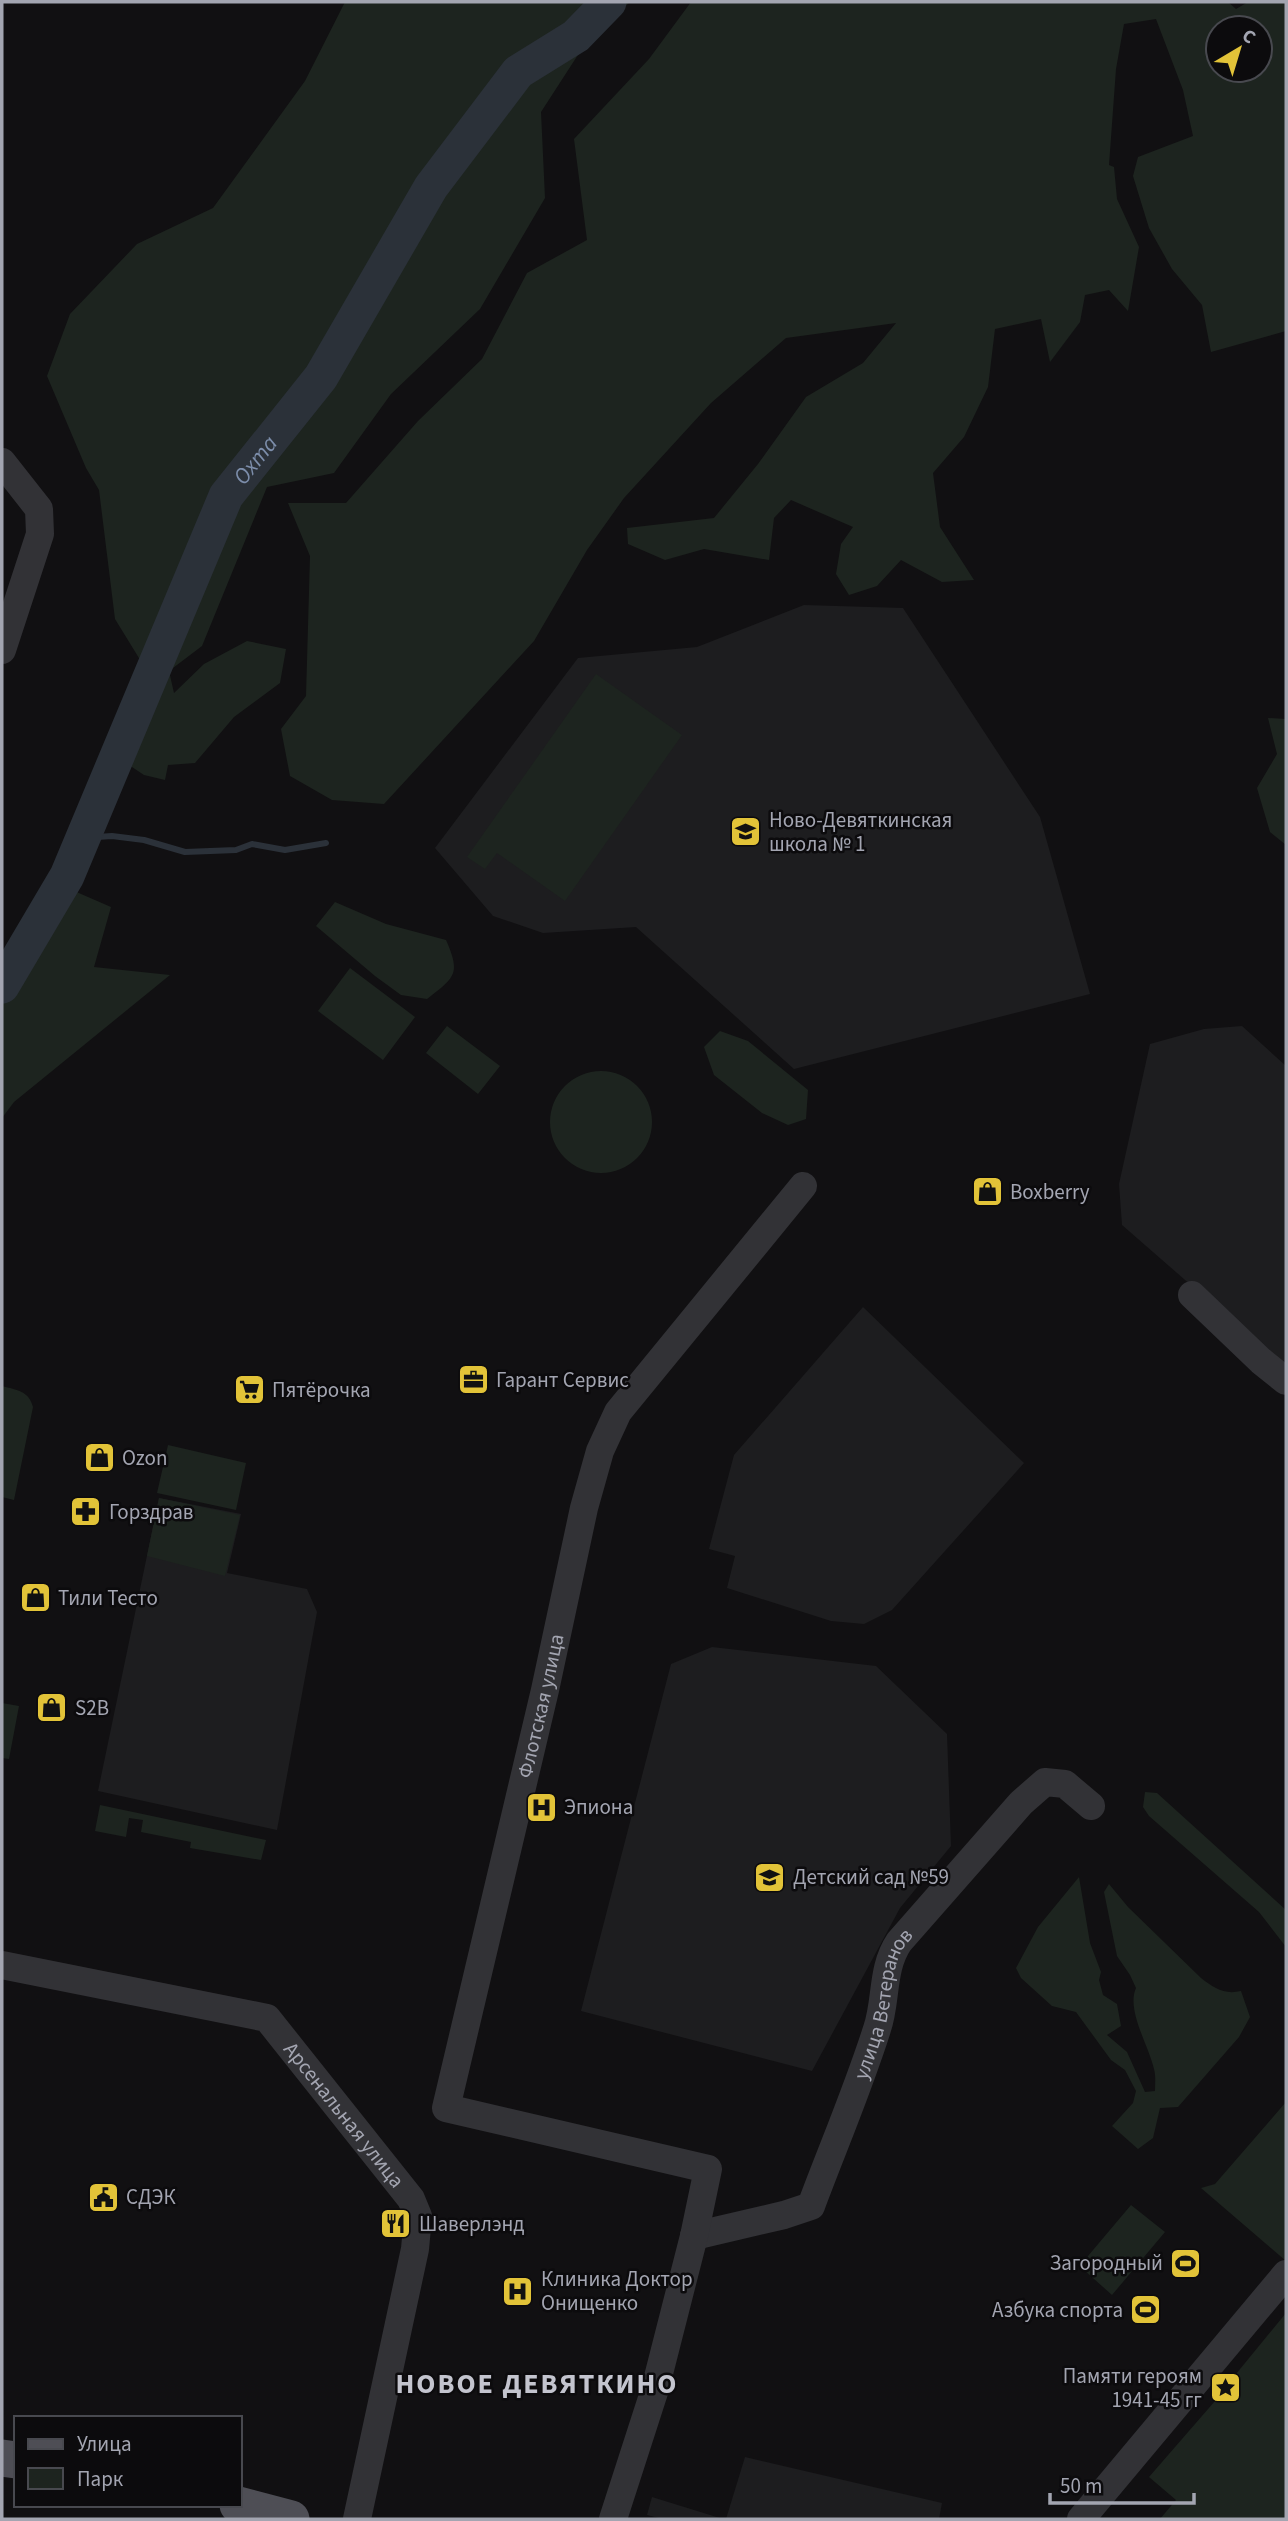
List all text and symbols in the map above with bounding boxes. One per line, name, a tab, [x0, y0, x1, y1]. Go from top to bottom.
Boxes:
north arrow	[1204, 14, 1274, 84]
text: С	[1236, 23, 1261, 51]
water label: Охта	[225, 428, 285, 492]
place label: Ново-Девяткинская школа № 1	[769, 805, 952, 859]
school or university icon: Ново-Девяткинская школа № 1	[729, 815, 763, 849]
shop icon: Boxberry	[970, 1175, 1004, 1209]
place label: Boxberry	[1010, 1177, 1090, 1207]
office icon: Гарант Сервис	[456, 1363, 490, 1397]
place label: Гарант Сервис	[496, 1365, 629, 1395]
supermarket icon: Пятёрочка	[232, 1373, 266, 1407]
place label: Пятёрочка	[272, 1375, 371, 1405]
shop icon: Ozon	[82, 1441, 116, 1475]
place label: Ozon	[122, 1443, 167, 1473]
pharmacy icon: Горздрав	[69, 1495, 103, 1529]
place label: Горздрав	[109, 1497, 194, 1527]
shop icon: Тили Тесто	[18, 1581, 52, 1615]
place label: Тили Тесто	[58, 1583, 158, 1613]
street label: Флотская улица	[510, 1631, 572, 1781]
shop icon: S2B	[35, 1691, 69, 1725]
place label: S2B	[75, 1693, 109, 1723]
hospital icon: Эпиона	[524, 1790, 558, 1824]
place label: Эпиона	[564, 1792, 633, 1822]
school or university icon: Детский сад №59	[753, 1860, 787, 1894]
place label: Детский сад №59	[793, 1862, 949, 1892]
street label: улица Ветеранов	[846, 1921, 920, 2084]
street label: Арсенальная улица	[277, 2035, 412, 2194]
public building icon: СДЭК	[86, 2180, 120, 2214]
place label: СДЭК	[126, 2182, 176, 2212]
restaurant icon: Шаверлэнд	[379, 2207, 413, 2241]
place label: Шаверлэнд	[419, 2209, 524, 2239]
sports icon: Загородный	[1169, 2246, 1203, 2280]
place label: Загородный	[1050, 2248, 1163, 2278]
place label: Клиника Доктор Онищенко	[541, 2264, 693, 2318]
hospital icon: Клиника Доктор Онищенко	[501, 2274, 535, 2308]
sports icon: Азбука спорта	[1129, 2293, 1163, 2327]
place label: Азбука спорта	[992, 2295, 1123, 2325]
place label: Памяти героям 1941-45 гг	[1063, 2361, 1202, 2415]
district label: НОВОЕ ДЕВЯТКИНО	[395, 2364, 679, 2404]
place icon: Памяти героям 1941-45 гг	[1208, 2371, 1242, 2405]
legend	[14, 2416, 242, 2507]
text: Улица	[77, 2429, 132, 2459]
scale bar	[1050, 2462, 1194, 2506]
text: Парк	[77, 2464, 124, 2494]
text: 50 m	[1060, 2471, 1102, 2501]

